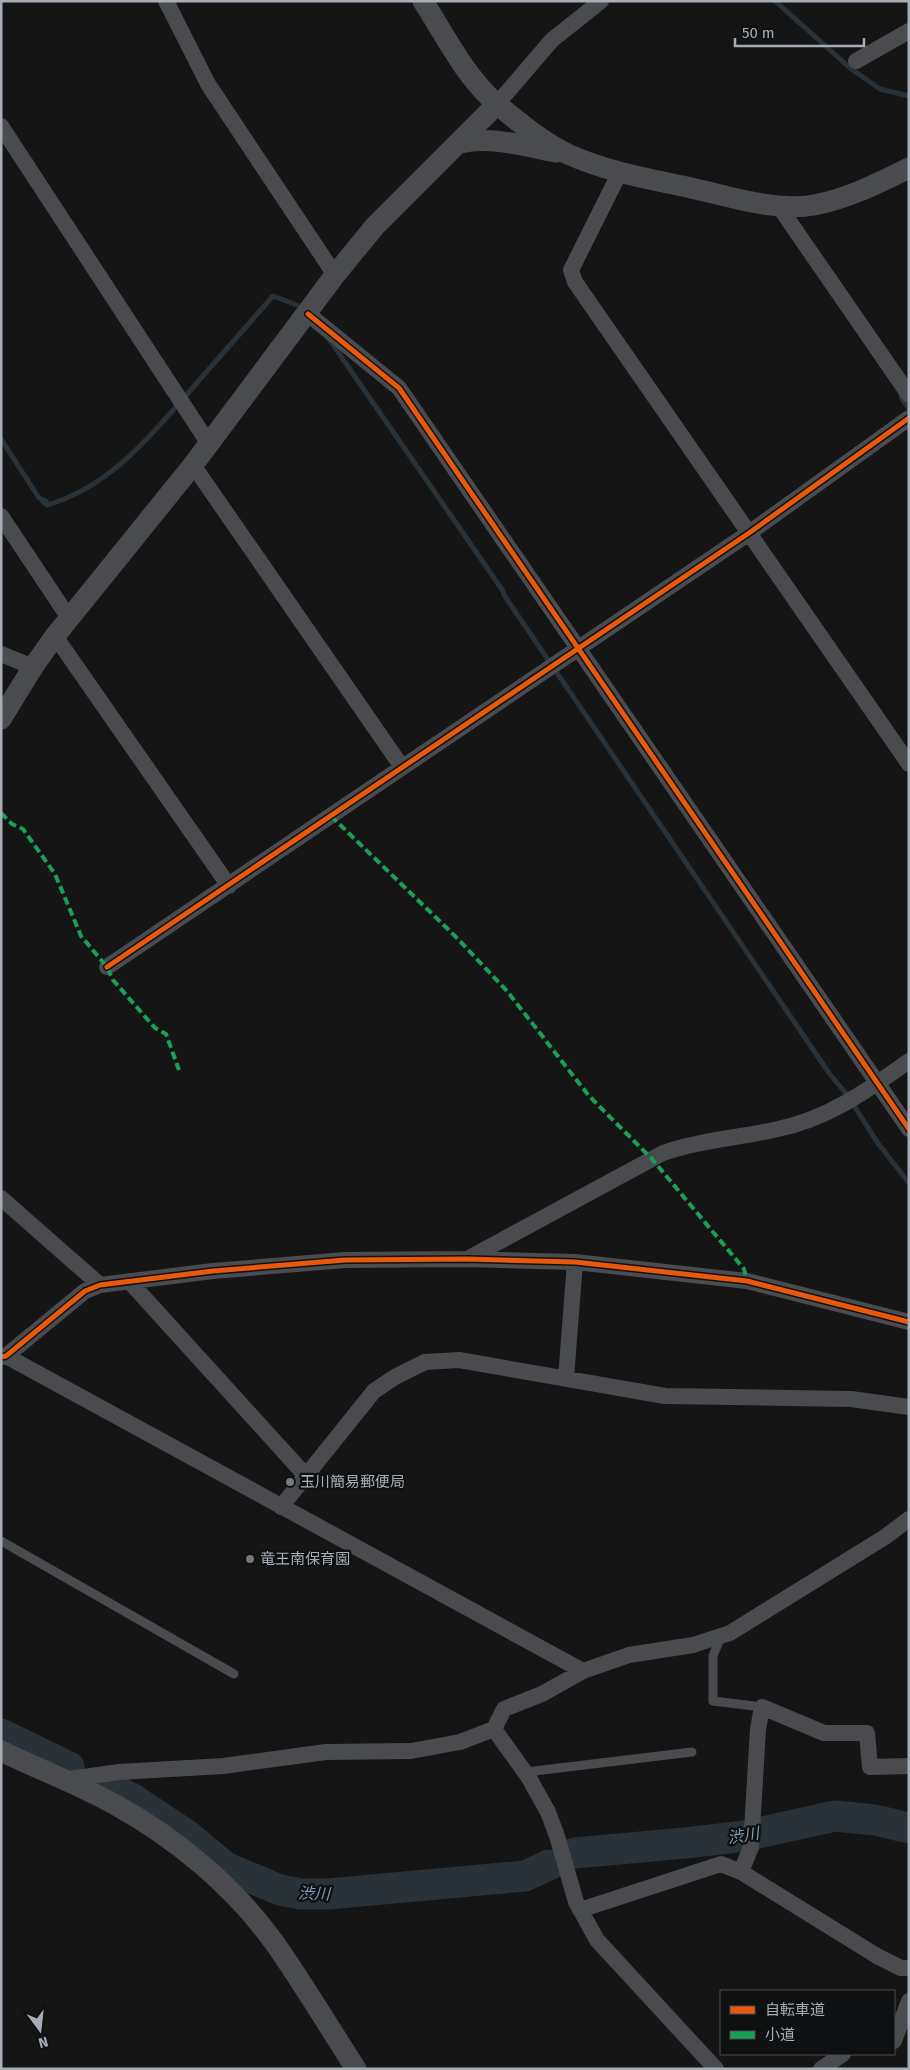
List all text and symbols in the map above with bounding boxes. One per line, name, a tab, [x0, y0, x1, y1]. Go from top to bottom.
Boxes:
scale bar	[735, 15, 864, 47]
text: 50 m	[742, 24, 775, 42]
place label: 玉川簡易郵便局	[300, 1473, 405, 1491]
marker: 玉川簡易郵便局	[284, 1476, 296, 1488]
place label: 竜王南保育園	[260, 1550, 350, 1568]
marker: 竜王南保育園	[244, 1553, 256, 1565]
water label: 渋川	[726, 1823, 762, 1847]
water label: 渋川	[298, 1883, 332, 1904]
legend	[720, 1990, 895, 2055]
text: 自転車道	[765, 2001, 825, 2019]
north arrow	[15, 2005, 65, 2055]
text: 小道	[765, 2026, 795, 2044]
text: N	[37, 2033, 50, 2051]

